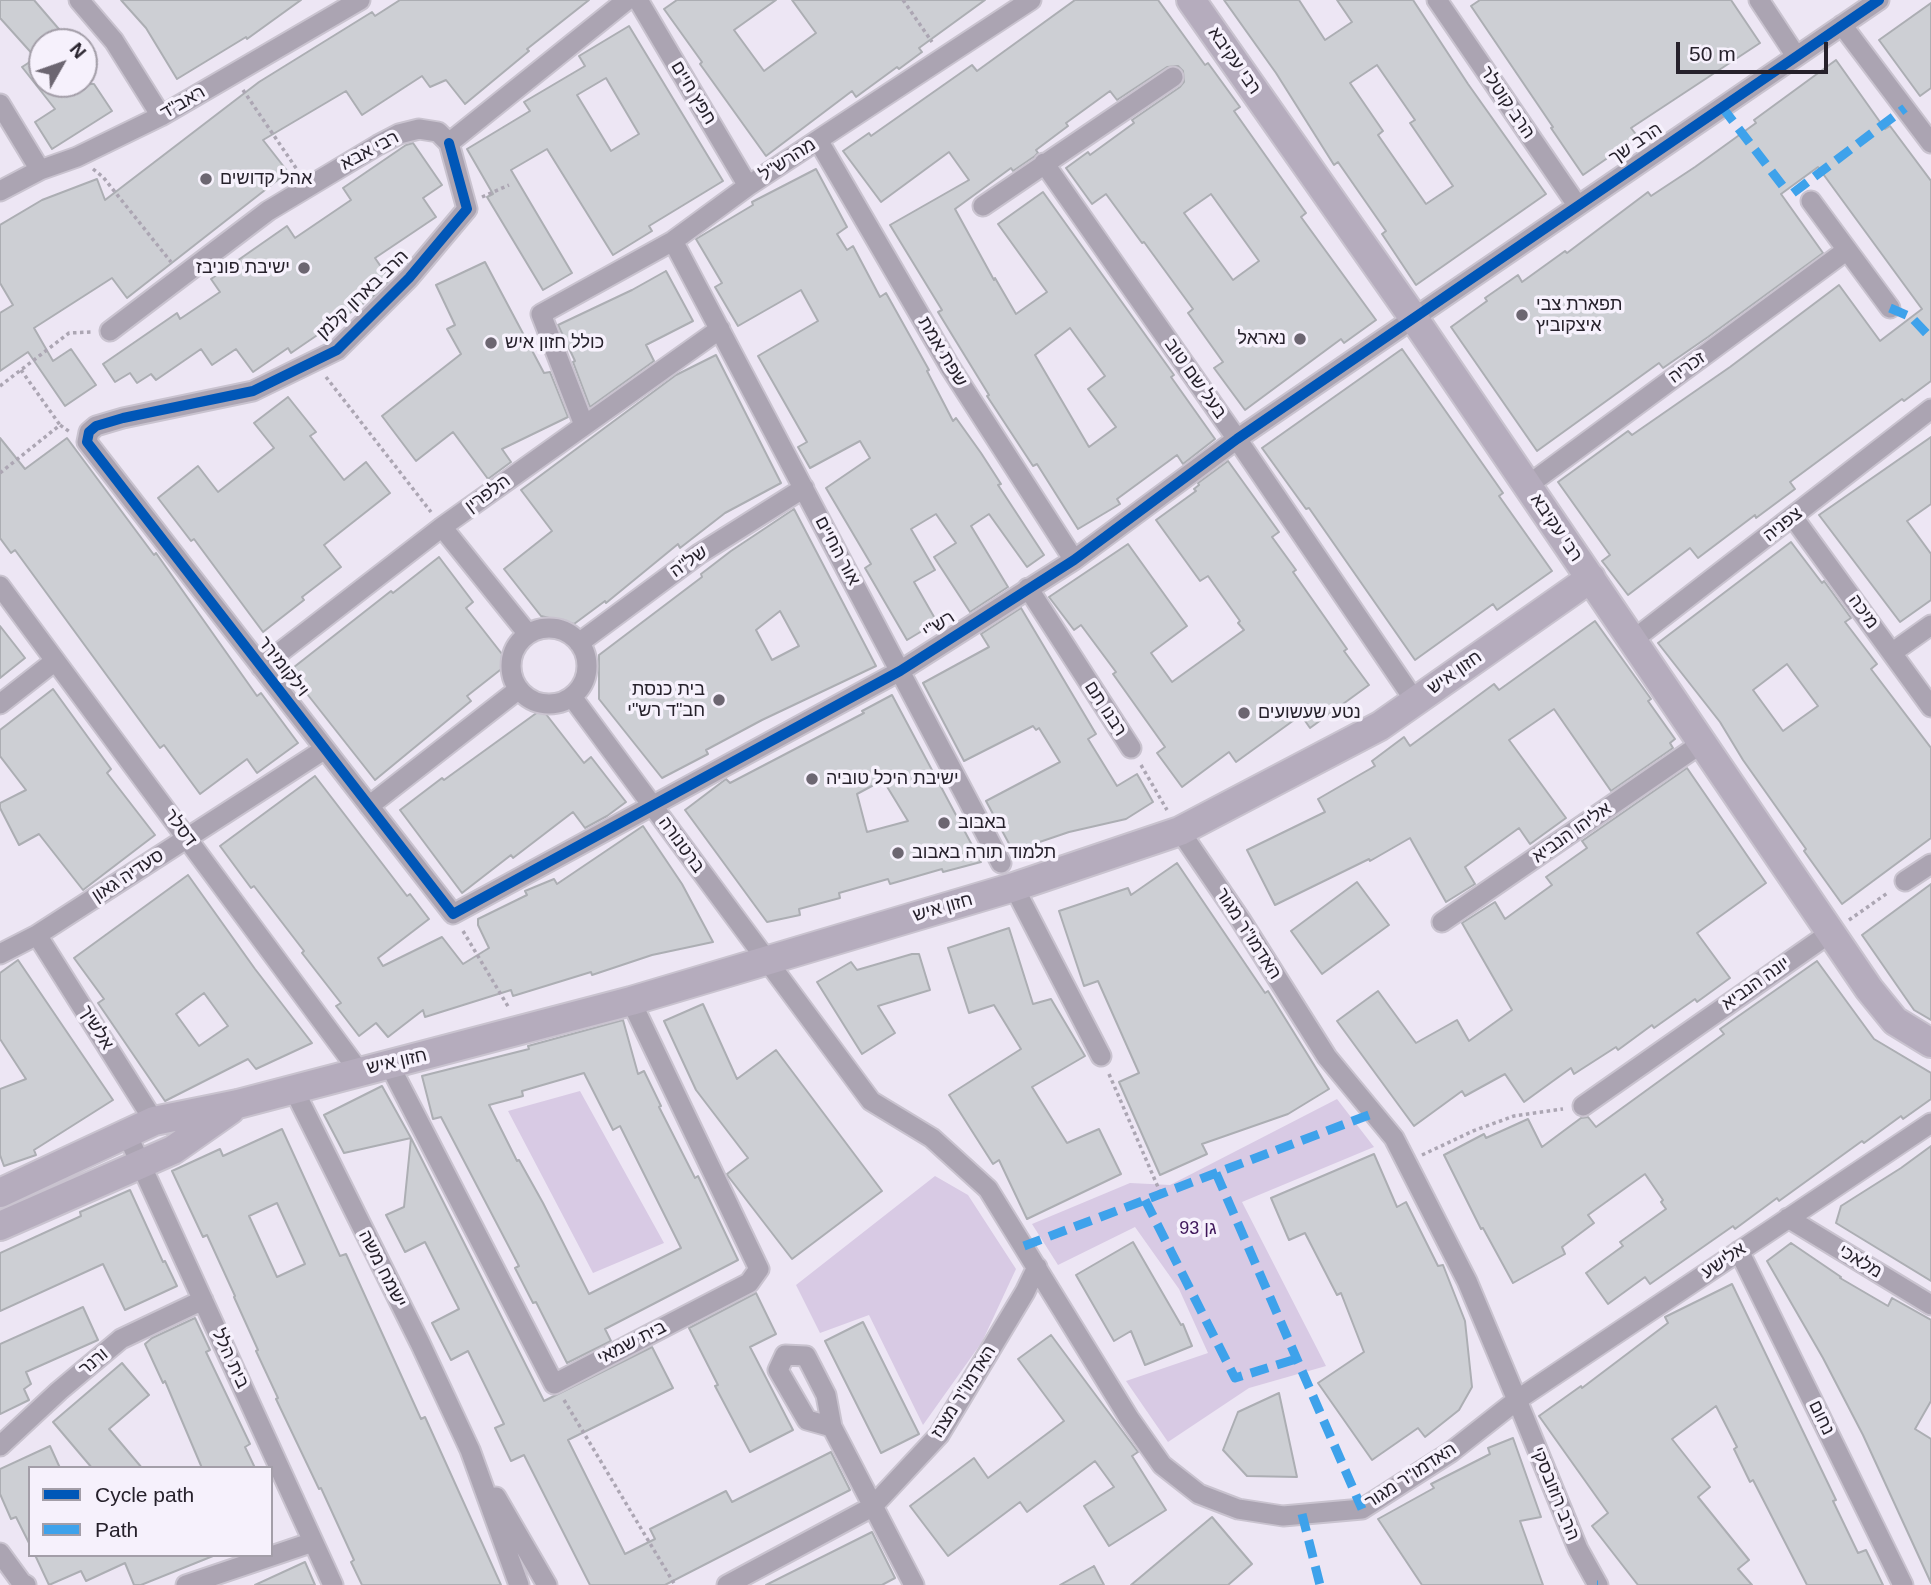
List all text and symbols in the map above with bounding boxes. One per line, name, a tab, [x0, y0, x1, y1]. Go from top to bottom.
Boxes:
street label: רבי עקיבא	[1203, 23, 1265, 99]
north arrow	[28, 28, 98, 98]
scale bar	[1679, 28, 1831, 72]
text: N	[65, 38, 90, 62]
text: 50 m	[1689, 42, 1736, 65]
street label: חפץ חיים	[666, 57, 720, 129]
street label: הרב קוטלר	[1475, 63, 1539, 143]
street label: ראב"ד	[157, 82, 209, 124]
street label: הרב שך	[1606, 119, 1666, 169]
street label: רבי אבא	[337, 127, 403, 175]
street label: מהרש"ל	[756, 134, 820, 186]
place label: אהל קדושים	[220, 168, 312, 190]
marker: אהל קדושים	[198, 171, 214, 187]
street label: הרב בארון קלמן	[313, 246, 413, 344]
place label: ישיבת פוניבז	[196, 257, 290, 279]
marker: ישיבת פוניבז	[296, 260, 312, 276]
place label: תפארת צבי איצקוביץ	[1536, 294, 1622, 336]
marker: תפארת צבי איצקוביץ	[1514, 307, 1530, 323]
street label: שפת אמת	[913, 313, 971, 391]
place label: נאראל	[1238, 328, 1286, 350]
marker: נאראל	[1292, 331, 1308, 347]
place label: כולל חזון איש	[505, 332, 604, 354]
marker: כולל חזון איש	[483, 335, 499, 351]
street label: בעל שם טוב	[1159, 335, 1231, 423]
street label: זכריה	[1664, 347, 1710, 389]
street label: הלפרין	[461, 470, 515, 518]
street label: רבי עקיבא	[1526, 490, 1586, 566]
street label: צפניה	[1759, 503, 1807, 547]
street label: אור החיים	[810, 513, 864, 589]
street label: של"ה	[666, 542, 712, 582]
street label: מיכה	[1843, 590, 1883, 634]
street label: רש"י	[919, 607, 959, 643]
street label: וילקומירר	[253, 633, 313, 701]
street label: חזון איש	[1424, 647, 1486, 699]
street label: רבנו תם	[1079, 677, 1131, 741]
place label: בית כנסת חב"ד רש"י	[627, 679, 705, 722]
marker: בית כנסת חב"ד רש"י	[711, 692, 727, 708]
place label: נטע שעשועים	[1258, 702, 1361, 724]
marker: נטע שעשועים	[1236, 705, 1252, 721]
place label: ישיבת היכל טוביה	[826, 768, 959, 790]
marker: ישיבת היכל טוביה	[804, 771, 820, 787]
street label: אליהו הנביא	[1529, 798, 1615, 868]
street label: דסלר	[159, 805, 201, 851]
place label: באבוב	[958, 812, 1006, 834]
street label: ברטנורה	[653, 813, 709, 877]
marker: באבוב	[936, 815, 952, 831]
place label: תלמוד תורה באבוב	[912, 842, 1056, 864]
street label: סעדיה גאון	[88, 845, 168, 907]
marker: תלמוד תורה באבוב	[890, 845, 906, 861]
street label: האדמו"ר מגור	[1210, 884, 1286, 984]
street label: חזון איש	[911, 889, 975, 927]
street label: יונה הנביא	[1718, 953, 1794, 1015]
street label: אלשיך	[74, 1002, 118, 1054]
street label: חזון איש	[365, 1045, 429, 1079]
park label: גן 93	[1179, 1218, 1217, 1240]
street label: ישמח משה	[353, 1227, 411, 1311]
street label: אלישע	[1698, 1238, 1750, 1284]
street label: מלאכי	[1834, 1241, 1886, 1283]
street label: בית שמאי	[594, 1317, 670, 1369]
street label: בית הלל	[207, 1326, 253, 1392]
street label: האדמו"ר מצנז	[927, 1342, 1001, 1442]
street label: ורנר	[75, 1344, 113, 1380]
street label: נחום	[1803, 1397, 1839, 1439]
street label: האדמו"ר מגור	[1361, 1438, 1461, 1514]
street label: הרב רוזובסקי	[1526, 1444, 1584, 1544]
legend	[28, 1466, 273, 1557]
text: Cycle path	[95, 1483, 194, 1506]
text: Path	[95, 1518, 138, 1541]

